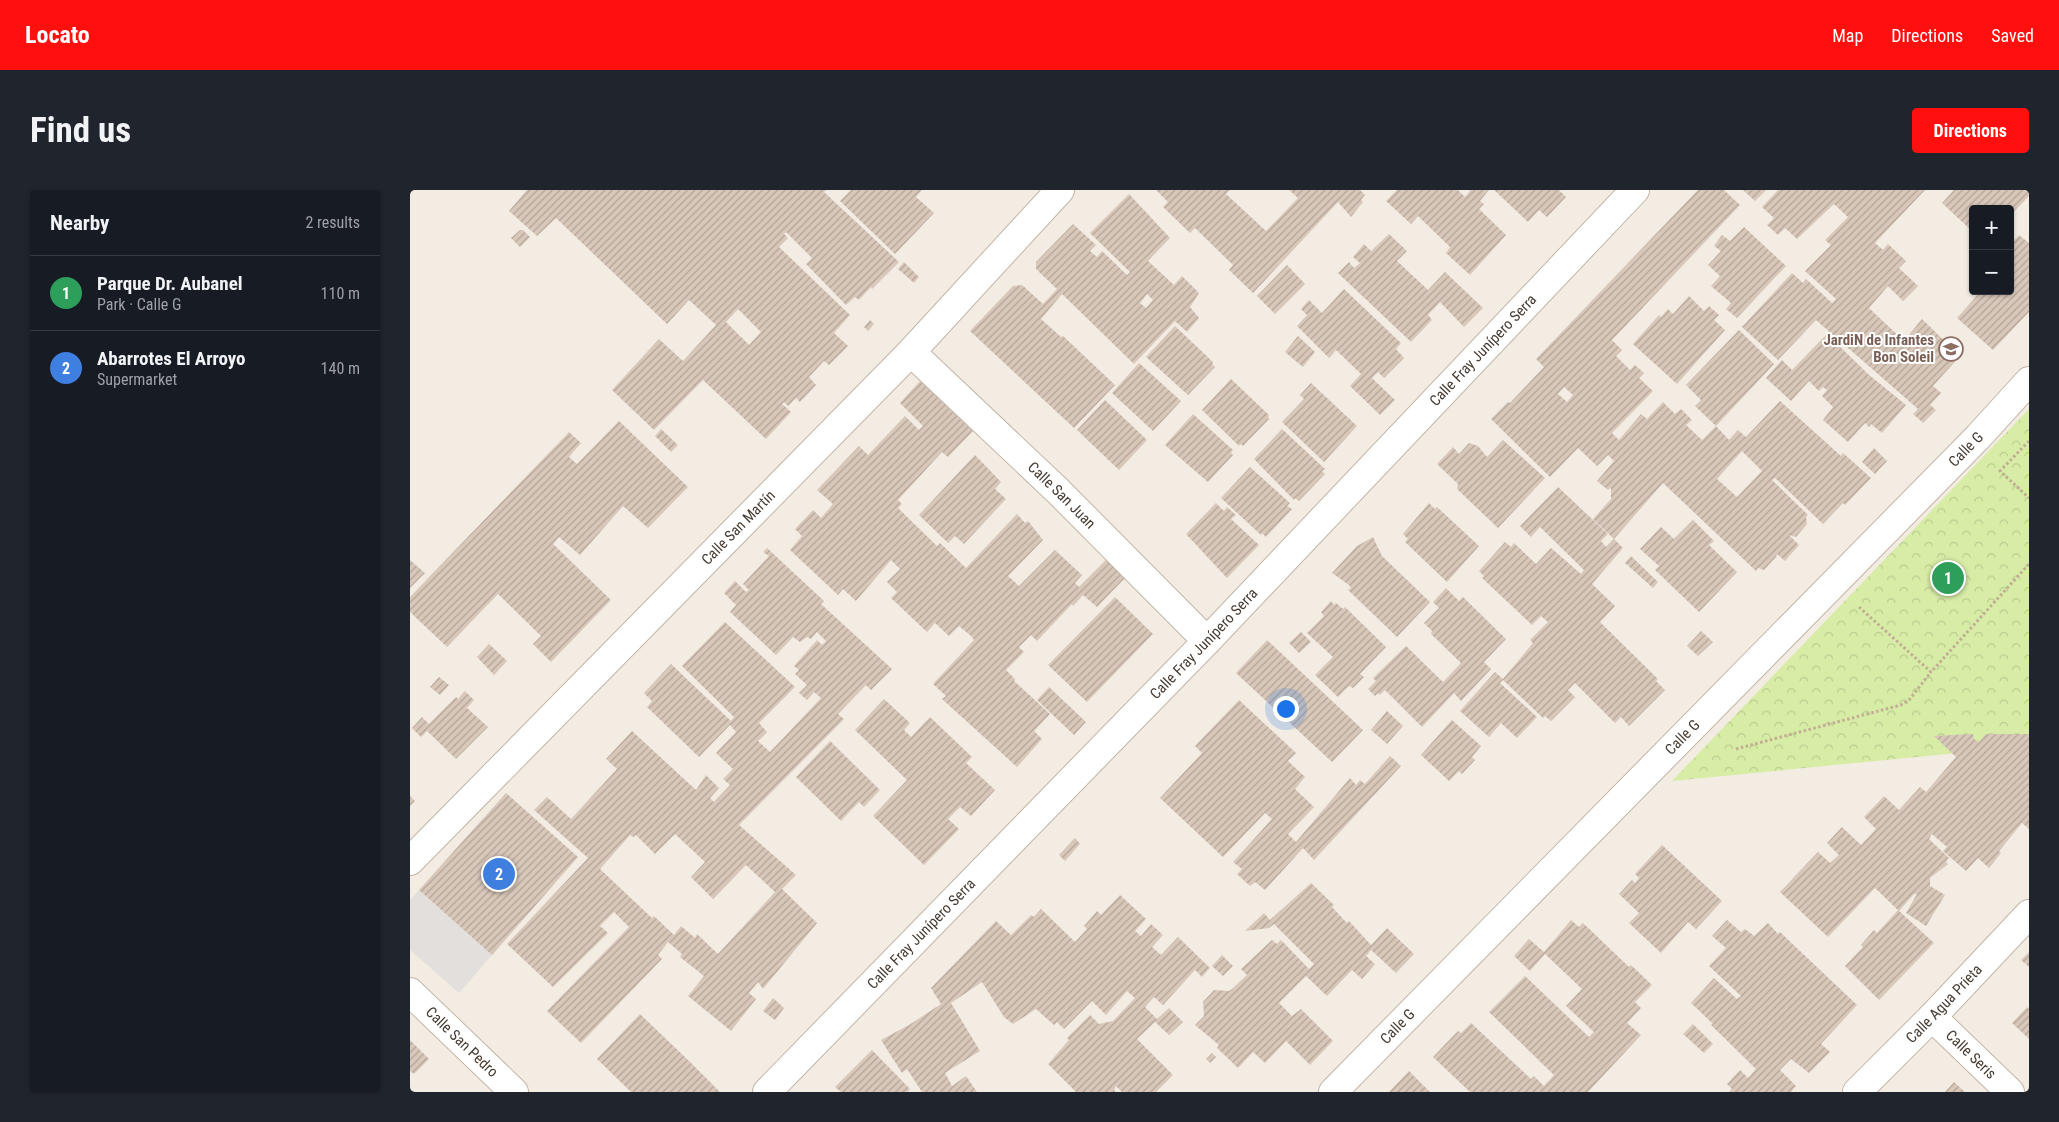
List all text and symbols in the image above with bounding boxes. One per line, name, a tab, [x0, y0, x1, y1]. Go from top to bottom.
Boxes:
text: Locato	[25, 21, 90, 49]
text: Map	[1832, 25, 1863, 46]
text: Directions	[1891, 25, 1963, 46]
text: Saved	[1991, 25, 2034, 46]
button: Directions	[1912, 108, 2029, 153]
text: Find us	[30, 110, 131, 151]
map controls	[1969, 205, 2014, 295]
button: +	[1969, 205, 2014, 250]
text: Nearby	[50, 211, 109, 235]
text: 2 results	[305, 213, 360, 232]
button: −	[1969, 250, 2014, 295]
text: Parque Dr. Aubanel	[97, 272, 243, 295]
text: 1	[62, 284, 70, 303]
text: 110 m	[321, 284, 360, 303]
street label: Calle Fray Junípero Serra	[1426, 291, 1540, 410]
text: Park · Calle G	[97, 295, 181, 314]
place label: JardiN de Infantes Bon Soleil	[1823, 331, 1934, 366]
school or university icon: JardiN de Infantes Bon Soleil	[1938, 336, 1964, 362]
text: Abarrotes El Arroyo	[97, 347, 246, 370]
text: 2	[62, 359, 70, 378]
text: 140 m	[321, 359, 360, 378]
text: Supermarket	[97, 370, 177, 389]
street label: Calle G	[1945, 428, 1987, 471]
street label: Calle San Juan	[1024, 458, 1099, 533]
street label: Calle San Martín	[698, 486, 779, 569]
pin: 1	[1932, 559, 1964, 597]
street label: Calle Fray Junípero Serra	[1146, 584, 1261, 703]
your location	[1273, 696, 1299, 722]
street label: Calle G	[1661, 716, 1704, 758]
pin: 2	[483, 855, 515, 893]
street label: Calle Fray Junípero Serra	[863, 875, 979, 993]
street label: Calle Agua Prieta	[1902, 961, 1986, 1047]
street label: Calle San Pedro	[422, 1003, 502, 1081]
street label: Calle G	[1376, 1005, 1419, 1048]
street label: Calle Seris	[1942, 1026, 2000, 1083]

